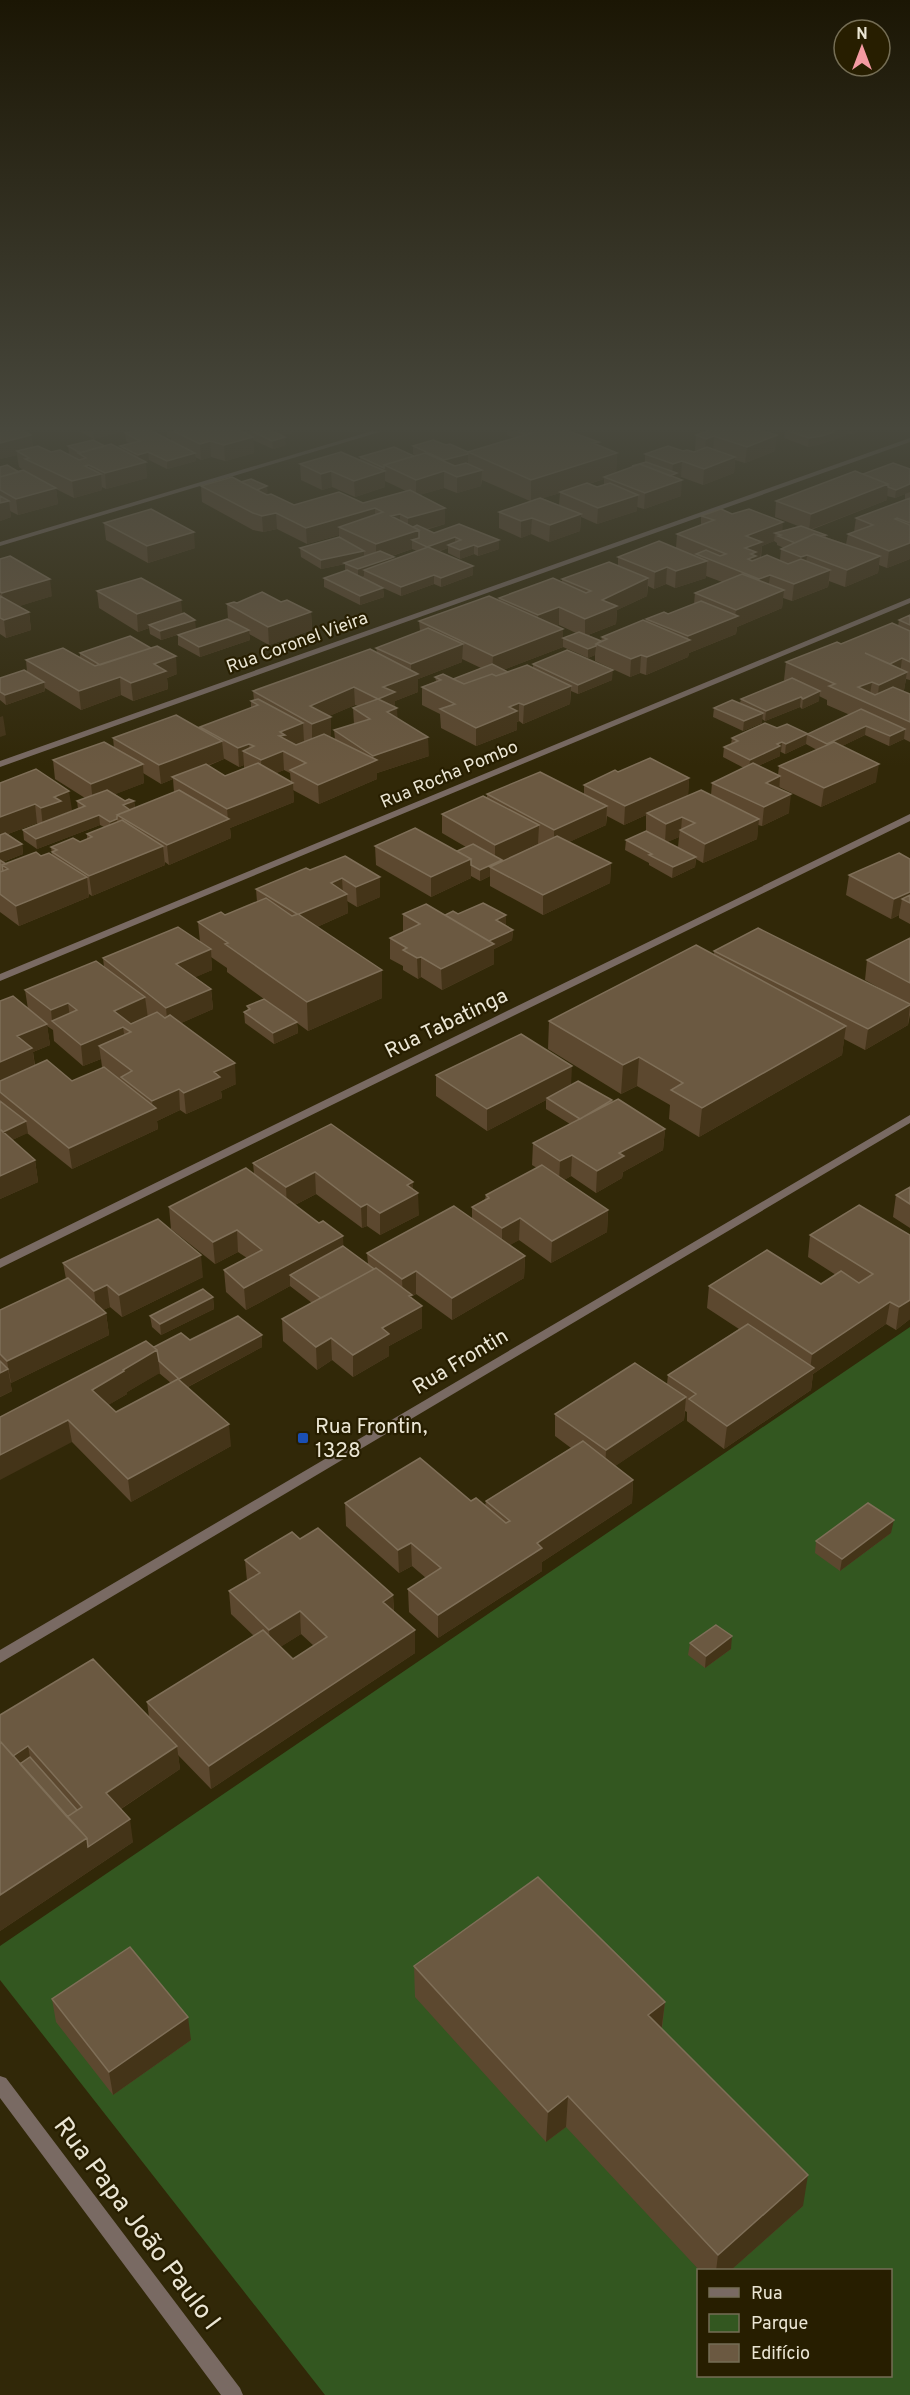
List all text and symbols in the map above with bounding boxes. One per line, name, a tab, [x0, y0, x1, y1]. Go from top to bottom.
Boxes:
north arrow	[832, 18, 892, 78]
text: N	[856, 25, 868, 45]
street label: Rua Coronel Vieira	[224, 607, 371, 680]
street label: Rua Rocha Pombo	[377, 736, 522, 815]
street label: Rua Tabatinga	[381, 983, 513, 1066]
street label: Rua Frontin	[408, 1323, 514, 1401]
place label: Rua Frontin, 1328	[315, 1414, 427, 1465]
marker: Rua Frontin, 1328	[296, 1431, 310, 1445]
street label: Rua Papa João Paulo I	[45, 2111, 227, 2338]
legend	[697, 2269, 892, 2377]
text: Rua	[751, 2283, 782, 2306]
text: Parque	[751, 2313, 808, 2336]
text: Edifício	[751, 2343, 810, 2366]

